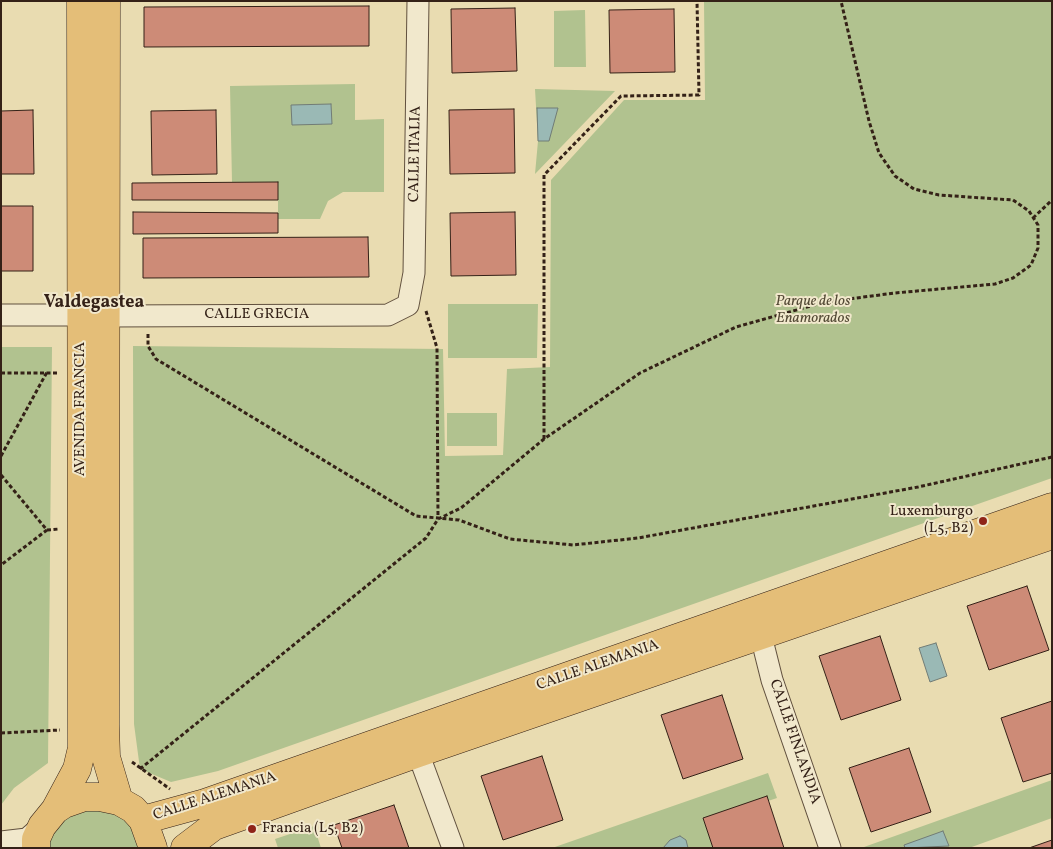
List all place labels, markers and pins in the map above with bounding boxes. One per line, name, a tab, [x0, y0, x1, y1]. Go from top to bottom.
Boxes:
place label: Luxemburgo (L5, B2)	[890, 503, 973, 538]
marker: Luxemburgo (L5, B2)	[977, 515, 989, 527]
place label: Francia (L5, B2)	[262, 820, 363, 838]
marker: Francia (L5, B2)	[246, 823, 258, 835]

